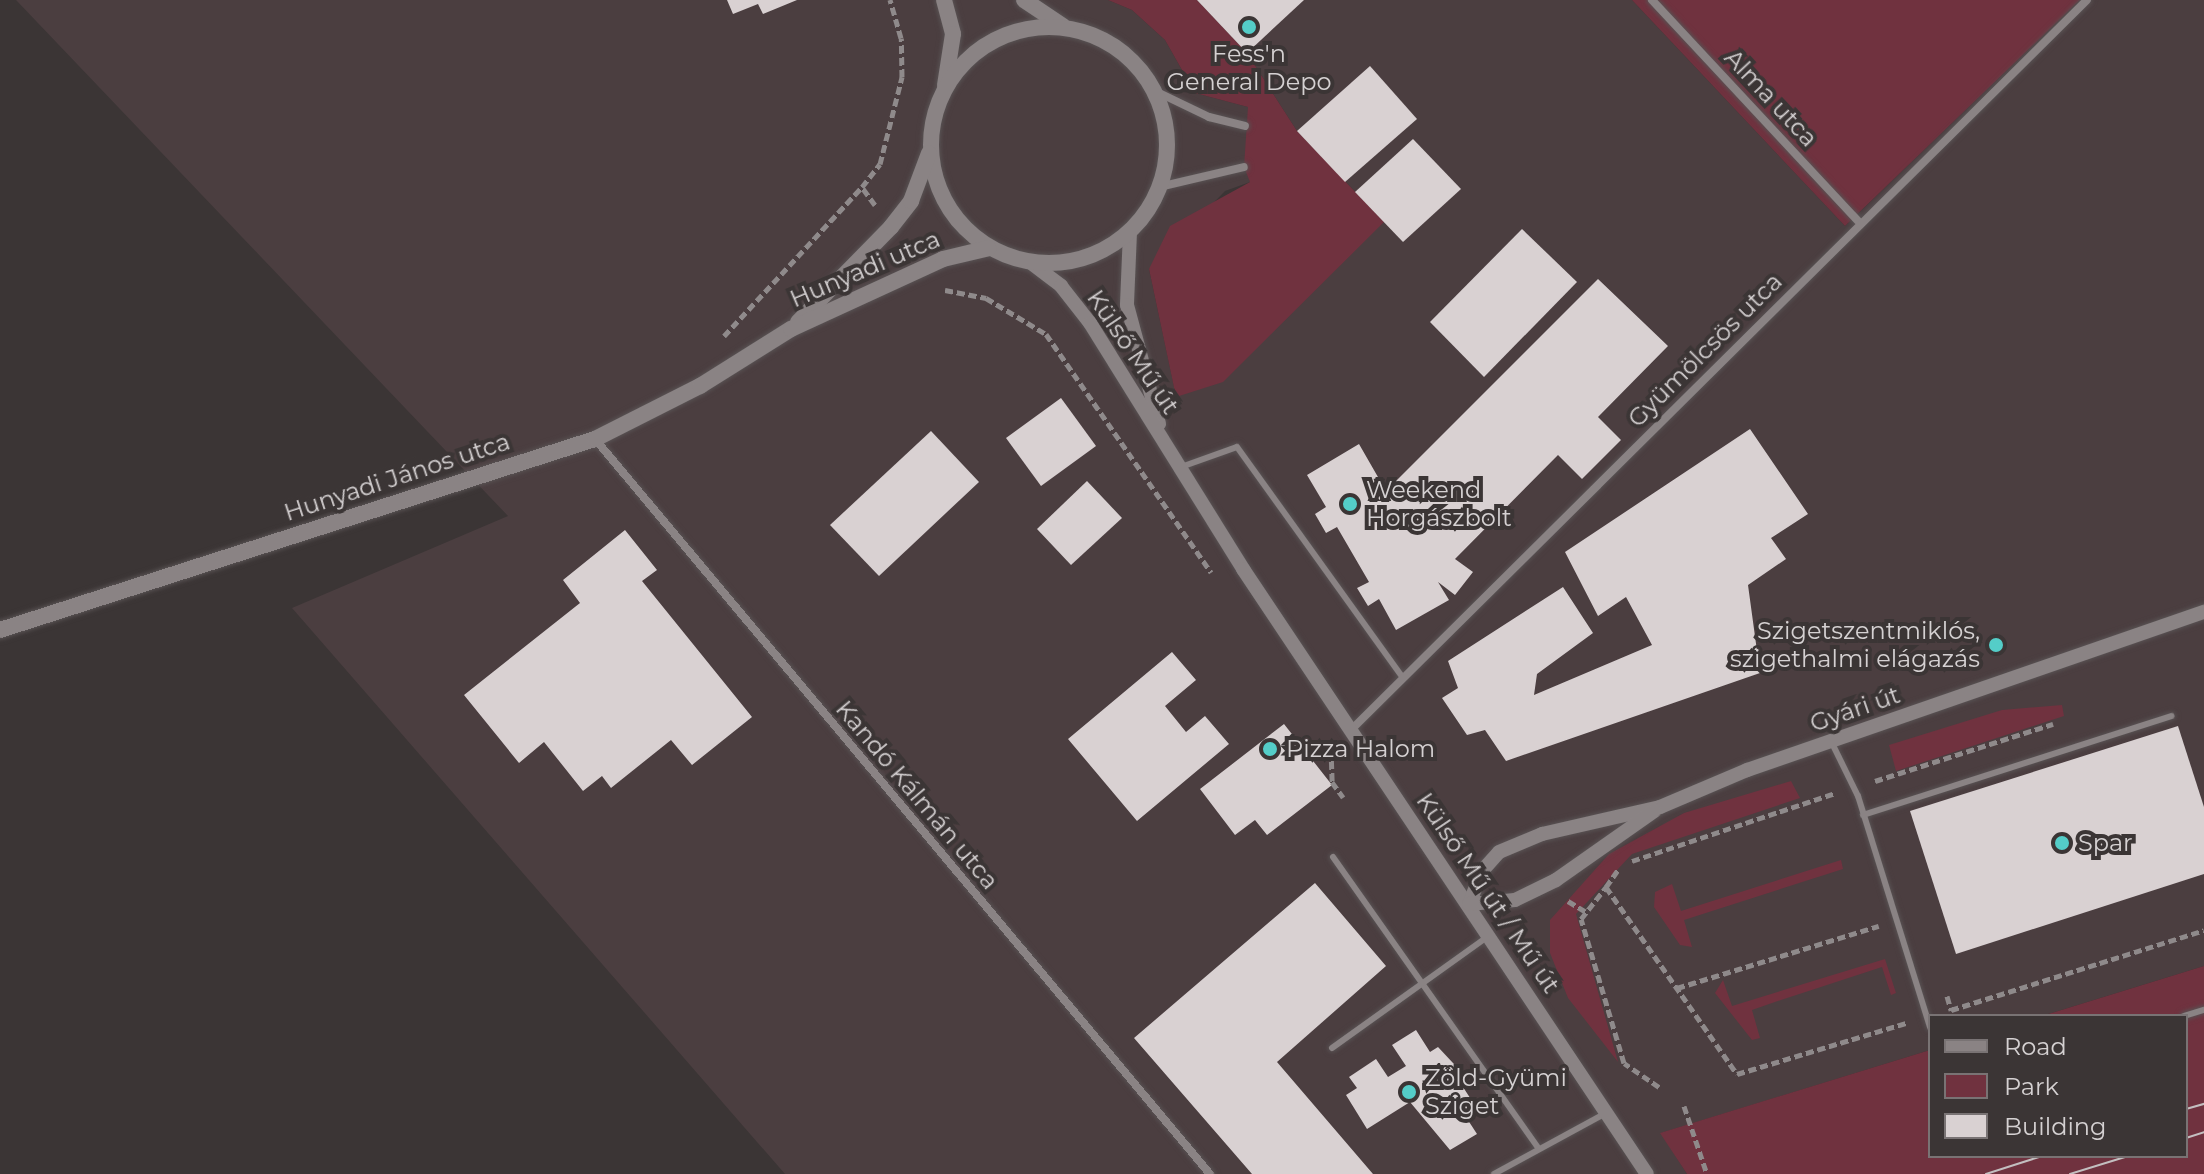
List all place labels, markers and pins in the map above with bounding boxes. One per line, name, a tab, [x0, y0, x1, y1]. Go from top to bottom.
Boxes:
marker: Fess'n General Depo	[1240, 18, 1258, 36]
place label: Fess'n General Depo	[1167, 40, 1331, 96]
place label: Weekend Horgászbolt	[1366, 476, 1512, 532]
marker: Weekend Horgászbolt	[1341, 495, 1359, 513]
place label: Szigetszentmiklós, szigethalmi elágazás	[1730, 617, 1980, 673]
marker: Szigetszentmiklós, szigethalmi elágazás	[1987, 636, 2005, 654]
place label: Pizza Halom	[1286, 735, 1435, 763]
marker: Pizza Halom	[1261, 740, 1279, 758]
place label: Spar	[2078, 829, 2133, 857]
marker: Spar	[2053, 834, 2071, 852]
place label: Zöld-Gyümi Sziget	[1425, 1064, 1567, 1120]
marker: Zöld-Gyümi Sziget	[1400, 1083, 1418, 1101]

